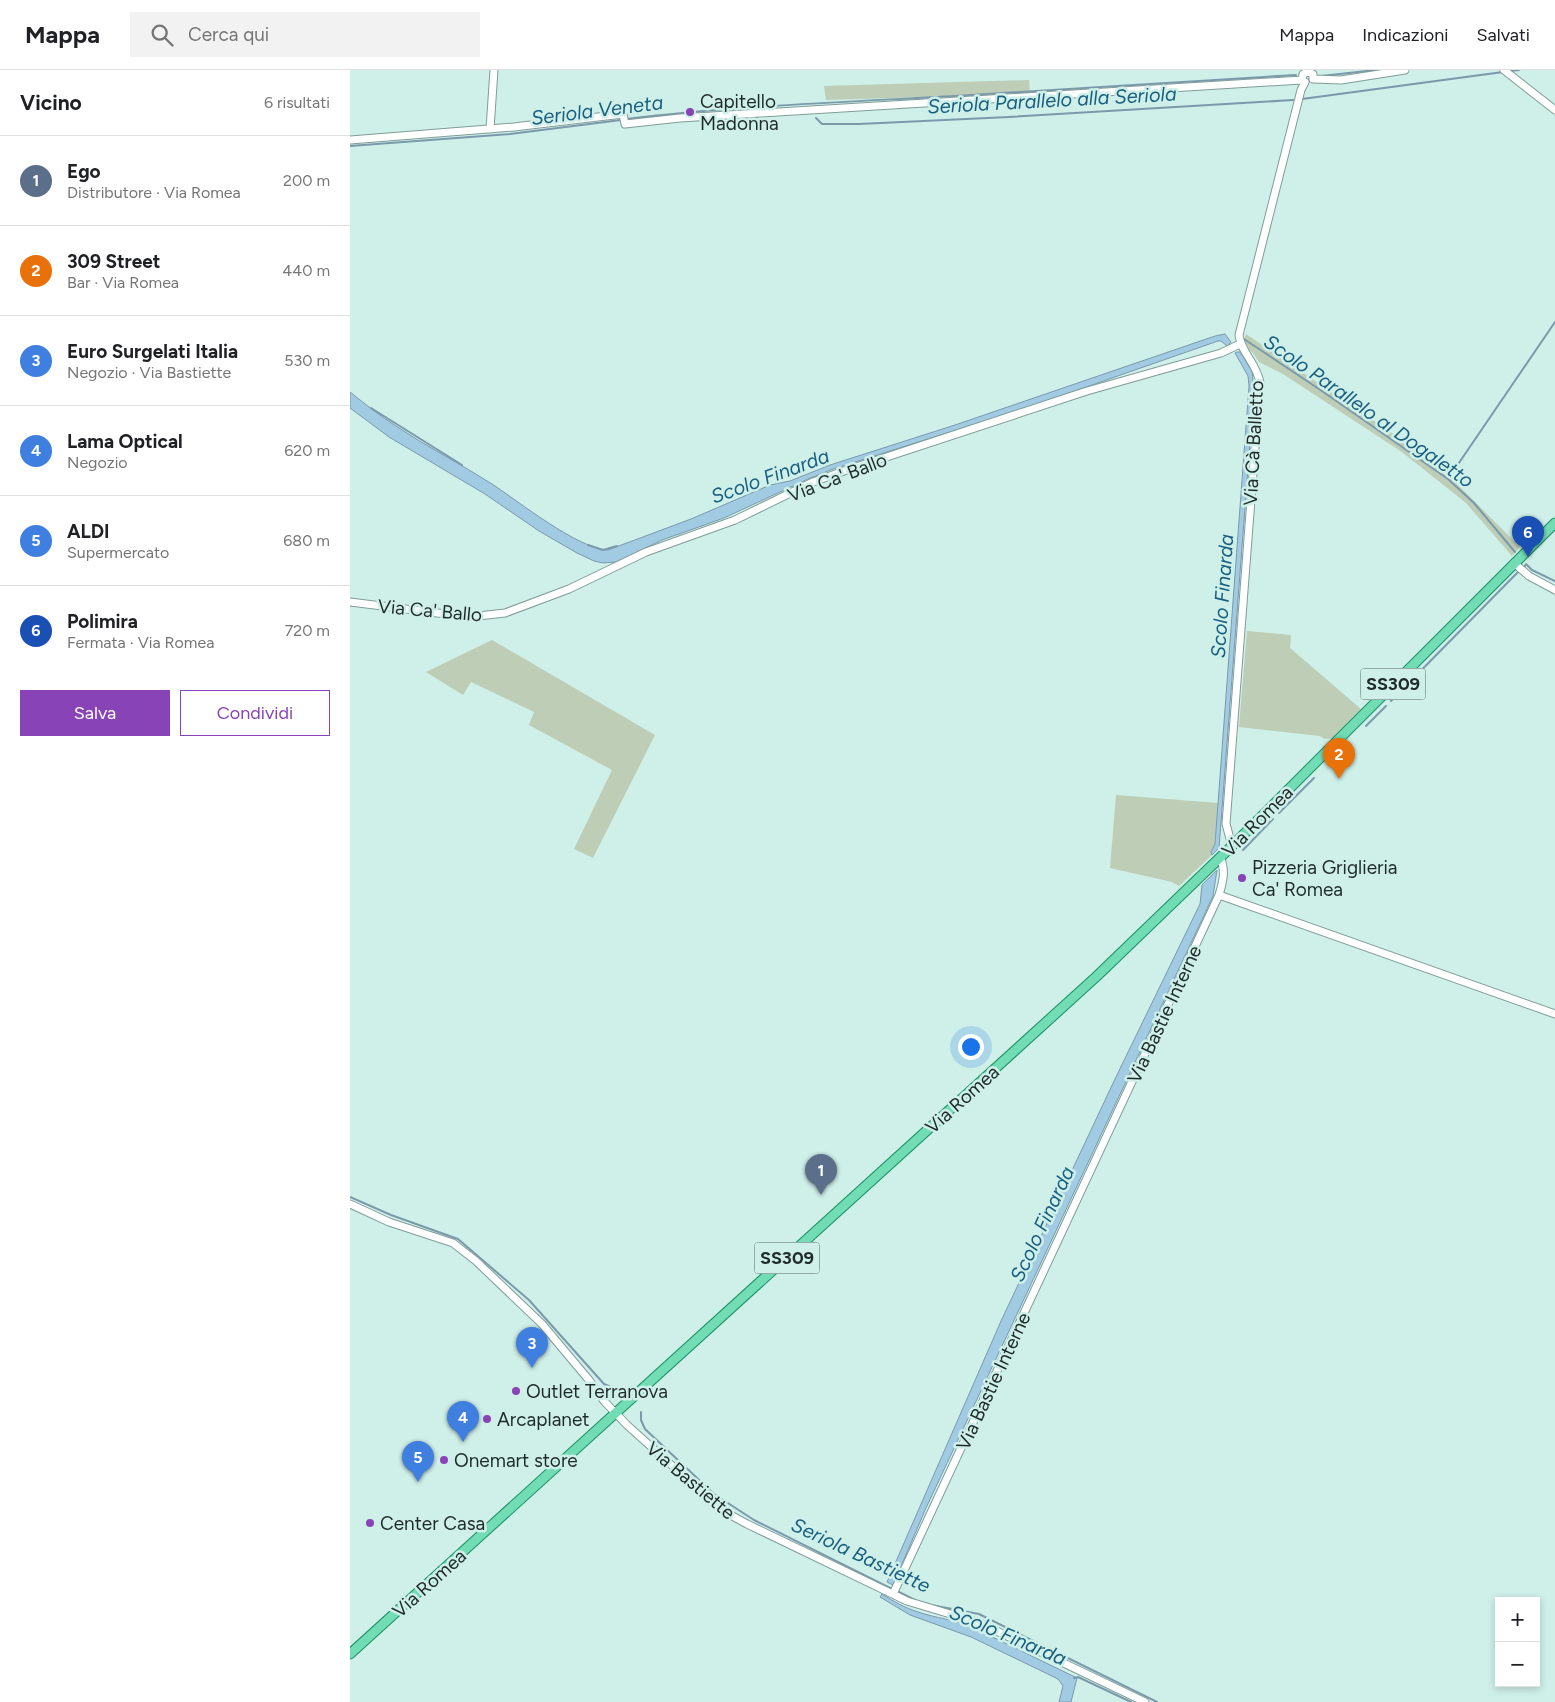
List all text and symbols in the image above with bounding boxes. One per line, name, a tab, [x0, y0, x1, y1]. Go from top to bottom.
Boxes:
search box	[130, 12, 480, 57]
text: Mappa	[25, 20, 100, 49]
icon: search	[148, 21, 176, 49]
text: Cerca qui	[188, 23, 269, 46]
text: Mappa	[1279, 24, 1334, 46]
text: Indicazioni	[1362, 24, 1448, 46]
text: Salvati	[1476, 24, 1530, 46]
water label: Seriola Parallelo alla Seriola	[927, 81, 1178, 119]
text: Vicino	[20, 90, 82, 115]
water label: Seriola Veneta	[530, 90, 665, 130]
place label: Capitello Madonna	[700, 90, 779, 135]
text: 6 risultati	[264, 93, 330, 112]
marker: Capitello Madonna	[684, 106, 696, 118]
text: Ego	[67, 160, 101, 183]
text: 1	[33, 171, 39, 190]
text: 200 m	[283, 171, 330, 190]
text: Distributore · Via Romea	[67, 183, 241, 202]
text: 309 Street	[67, 250, 160, 273]
text: 2	[31, 261, 41, 280]
text: 440 m	[282, 261, 330, 280]
text: Bar · Via Romea	[67, 273, 179, 292]
water label: Scolo Parallelo al Dogaletto	[1259, 329, 1479, 493]
text: Euro Surgelati Italia	[67, 340, 238, 363]
text: 3	[32, 351, 40, 370]
text: 530 m	[284, 351, 330, 370]
text: Negozio · Via Bastiette	[67, 363, 231, 382]
street label: Via Cà Balletto	[1239, 380, 1268, 506]
text: Lama Optical	[67, 430, 183, 453]
text: 4	[31, 441, 41, 460]
text: 620 m	[284, 441, 330, 460]
water label: Scolo Finarda	[707, 443, 833, 509]
street label: Via Ca' Ballo	[784, 448, 890, 507]
text: Negozio	[67, 453, 128, 472]
pin: 6	[1512, 516, 1544, 557]
text: ALDI	[67, 520, 110, 543]
text: 5	[31, 531, 41, 550]
text: 680 m	[283, 531, 330, 550]
water label: Scolo Finarda	[1206, 533, 1238, 659]
text: Supermercato	[67, 543, 169, 562]
street label: Via Ca' Ballo	[377, 594, 483, 627]
text: Polimira	[67, 610, 138, 633]
text: 6	[31, 621, 41, 640]
text: 720 m	[285, 621, 330, 640]
text: Fermata · Via Romea	[67, 633, 214, 652]
road number: SS309	[1360, 668, 1426, 700]
button: Salva	[20, 690, 170, 736]
button: Condividi	[180, 690, 330, 736]
pin: 2	[1323, 738, 1355, 779]
street label: Via Romea	[1217, 781, 1298, 862]
place label: Pizzeria Griglieria Ca' Romea	[1252, 856, 1398, 901]
marker: Pizzeria Griglieria Ca' Romea	[1236, 872, 1248, 884]
street label: Via Bastie Interne	[1122, 942, 1206, 1087]
your location	[958, 1034, 984, 1060]
street label: Via Romea	[921, 1060, 1004, 1138]
pin: 1	[805, 1154, 837, 1195]
water label: Scolo Finarda	[1005, 1162, 1079, 1285]
road number: SS309	[754, 1242, 820, 1274]
street label: Via Bastie Interne	[951, 1309, 1035, 1454]
pin: 3	[516, 1327, 548, 1368]
place label: Outlet Terranova	[526, 1380, 668, 1403]
marker: Outlet Terranova	[510, 1385, 522, 1397]
pin: 4	[447, 1401, 479, 1442]
place label: Arcaplanet	[497, 1408, 590, 1431]
marker: Arcaplanet	[481, 1413, 493, 1425]
street label: Via Bastiette	[642, 1437, 740, 1524]
pin: 5	[402, 1441, 434, 1482]
place label: Onemart store	[454, 1449, 578, 1472]
marker: Onemart store	[438, 1454, 450, 1466]
place label: Center Casa	[380, 1512, 485, 1535]
water label: Seriola Bastiette	[788, 1512, 934, 1598]
marker: Center Casa	[364, 1517, 376, 1529]
street label: Via Romea	[388, 1544, 471, 1622]
map controls	[1495, 1597, 1540, 1687]
button: +	[1495, 1597, 1540, 1642]
water label: Scolo Finarda	[946, 1600, 1070, 1670]
button: −	[1495, 1642, 1540, 1687]

